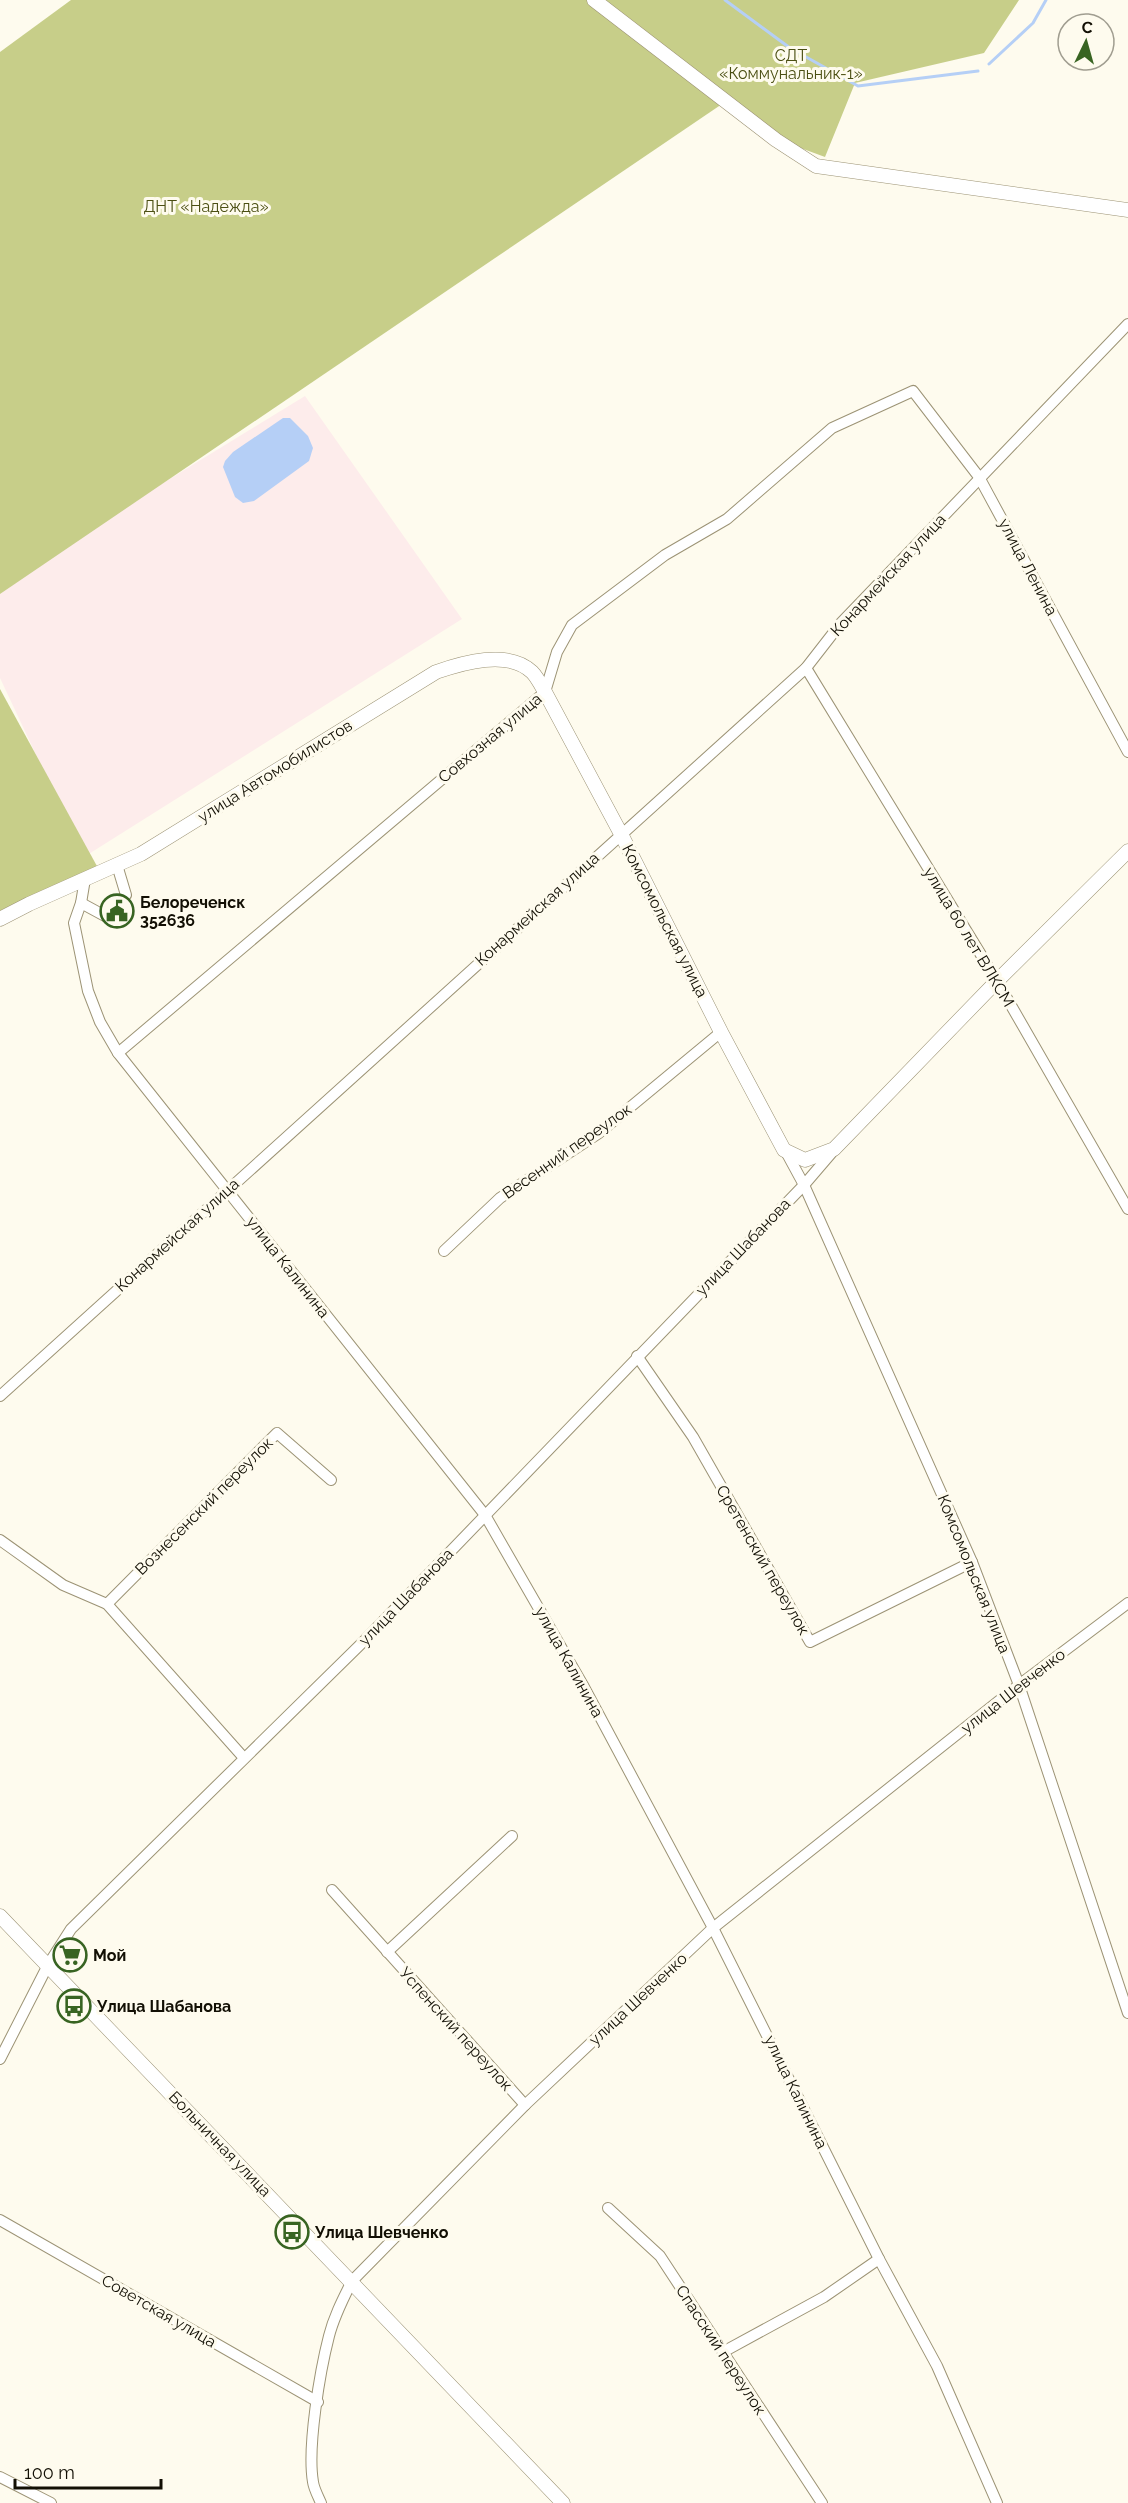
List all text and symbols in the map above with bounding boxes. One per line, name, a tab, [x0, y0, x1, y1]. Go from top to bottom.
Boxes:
north arrow	[1056, 12, 1116, 72]
text: С	[1081, 18, 1094, 37]
park label: СДТ «Коммунальник-1»	[719, 46, 863, 83]
park label: ДНТ «Надежда»	[143, 197, 269, 216]
street label: Конармейская улица	[826, 510, 950, 640]
street label: улица Ленина	[994, 515, 1062, 619]
street label: Совхозная улица	[434, 689, 546, 787]
street label: улица Автомобилистов	[194, 716, 356, 826]
street label: Комсомольская улица	[618, 841, 712, 1001]
street label: Конармейская улица	[471, 848, 603, 970]
street label: улица 60 лет ВЛКСМ	[920, 864, 1018, 1010]
public building icon: Белореченск 352636	[99, 893, 135, 929]
place label: Белореченск 352636	[140, 893, 245, 930]
street label: Весенний переулок	[499, 1099, 635, 1203]
street label: Конармейская улица	[111, 1174, 243, 1296]
street label: улица Шабанова	[692, 1194, 794, 1300]
street label: улица Калинина	[242, 1212, 334, 1322]
street label: Вознесенский переулок	[131, 1433, 277, 1579]
street label: Сретенский переулок	[712, 1482, 814, 1638]
street label: Комсомольская улица	[933, 1492, 1015, 1656]
street label: улица Шабанова	[355, 1544, 457, 1650]
street label: улица Калинина	[531, 1603, 607, 1721]
street label: улица Шевченко	[957, 1644, 1069, 1738]
supermarket icon: Мой	[52, 1937, 88, 1973]
place label: Мой	[93, 1946, 126, 1965]
street label: улица Шевченко	[585, 1949, 691, 2049]
street label: Успенский переулок	[395, 1963, 517, 2095]
bus stop icon: Улица Шабанова	[56, 1988, 92, 2024]
place label: Улица Шабанова	[96, 1997, 231, 2016]
street label: улица Калинина	[760, 2032, 832, 2152]
street label: Больничная улица	[165, 2087, 275, 2201]
bus stop icon: Улица Шевченко	[274, 2214, 310, 2250]
place label: Улица Шевченко	[314, 2223, 449, 2242]
street label: Советская улица	[98, 2271, 220, 2351]
street label: Спасский переулок	[672, 2282, 770, 2418]
scale bar	[15, 2452, 160, 2490]
text: 100 m	[24, 2462, 75, 2483]

